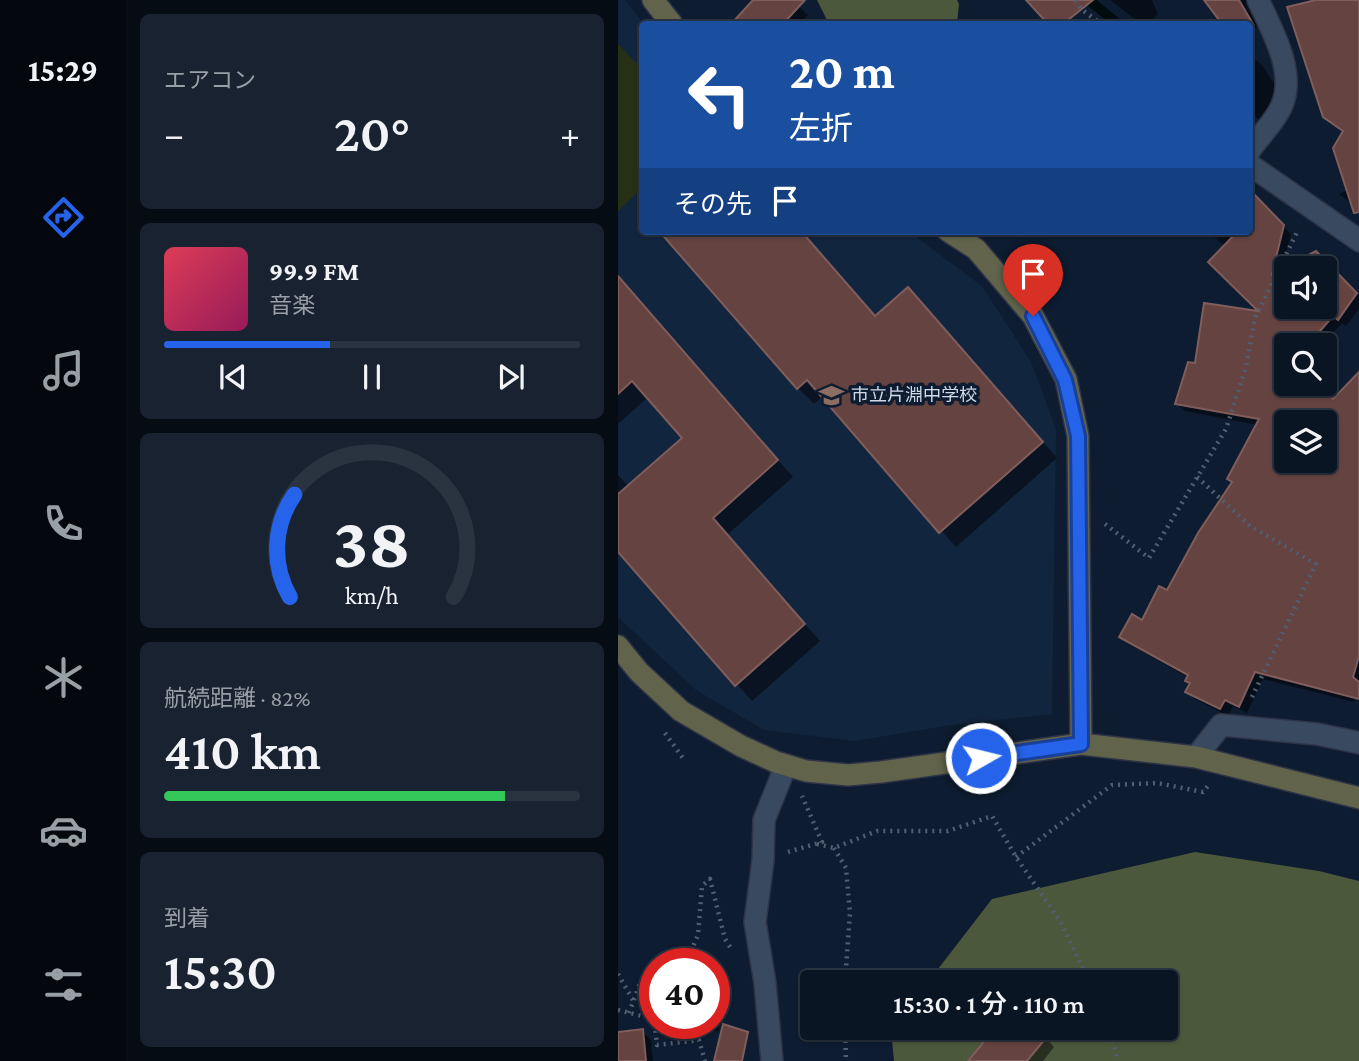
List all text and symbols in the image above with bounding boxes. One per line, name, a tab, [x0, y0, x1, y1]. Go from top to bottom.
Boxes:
text: 20 m	[789, 44, 895, 99]
icon: left	[674, 49, 765, 140]
text: 15:29	[28, 52, 98, 88]
text: エアコン	[164, 67, 256, 93]
text: 20°	[334, 104, 410, 162]
text: 左折	[789, 110, 853, 146]
text: −	[164, 113, 184, 155]
text: +	[560, 113, 580, 155]
icon: arrive	[766, 182, 804, 220]
text: その先	[674, 190, 752, 219]
icon: directions	[39, 193, 88, 242]
pin	[1003, 244, 1063, 316]
icon: arrive	[1014, 255, 1052, 293]
map controls	[1274, 256, 1337, 473]
button: sound	[1274, 256, 1337, 319]
text: 99.9 FM	[269, 257, 359, 286]
text: 音楽	[269, 292, 315, 318]
button: search	[1274, 333, 1337, 396]
icon: music	[39, 346, 88, 395]
icon: previous	[214, 358, 252, 396]
icon: pause	[353, 358, 391, 396]
icon: next	[492, 358, 530, 396]
school or university icon: 市立片淵中学校	[817, 381, 845, 409]
place label: 市立片淵中学校	[851, 385, 977, 405]
button: layers	[1274, 410, 1337, 473]
icon: phone	[39, 499, 88, 548]
text: 38	[333, 502, 411, 583]
text: km/h	[345, 581, 399, 608]
icon: climate	[39, 653, 88, 702]
text: 航続距離 · 82%	[164, 685, 310, 711]
position arrow	[944, 721, 1018, 795]
text: 410 km	[164, 722, 321, 780]
icon: car	[39, 806, 88, 855]
text: 到着	[164, 905, 210, 931]
text: 15:30	[164, 942, 277, 1000]
speed limit sign: 40	[639, 948, 730, 1039]
icon: filters	[39, 960, 88, 1009]
text: 15:30 · 1 分 · 110 m	[893, 990, 1085, 1019]

